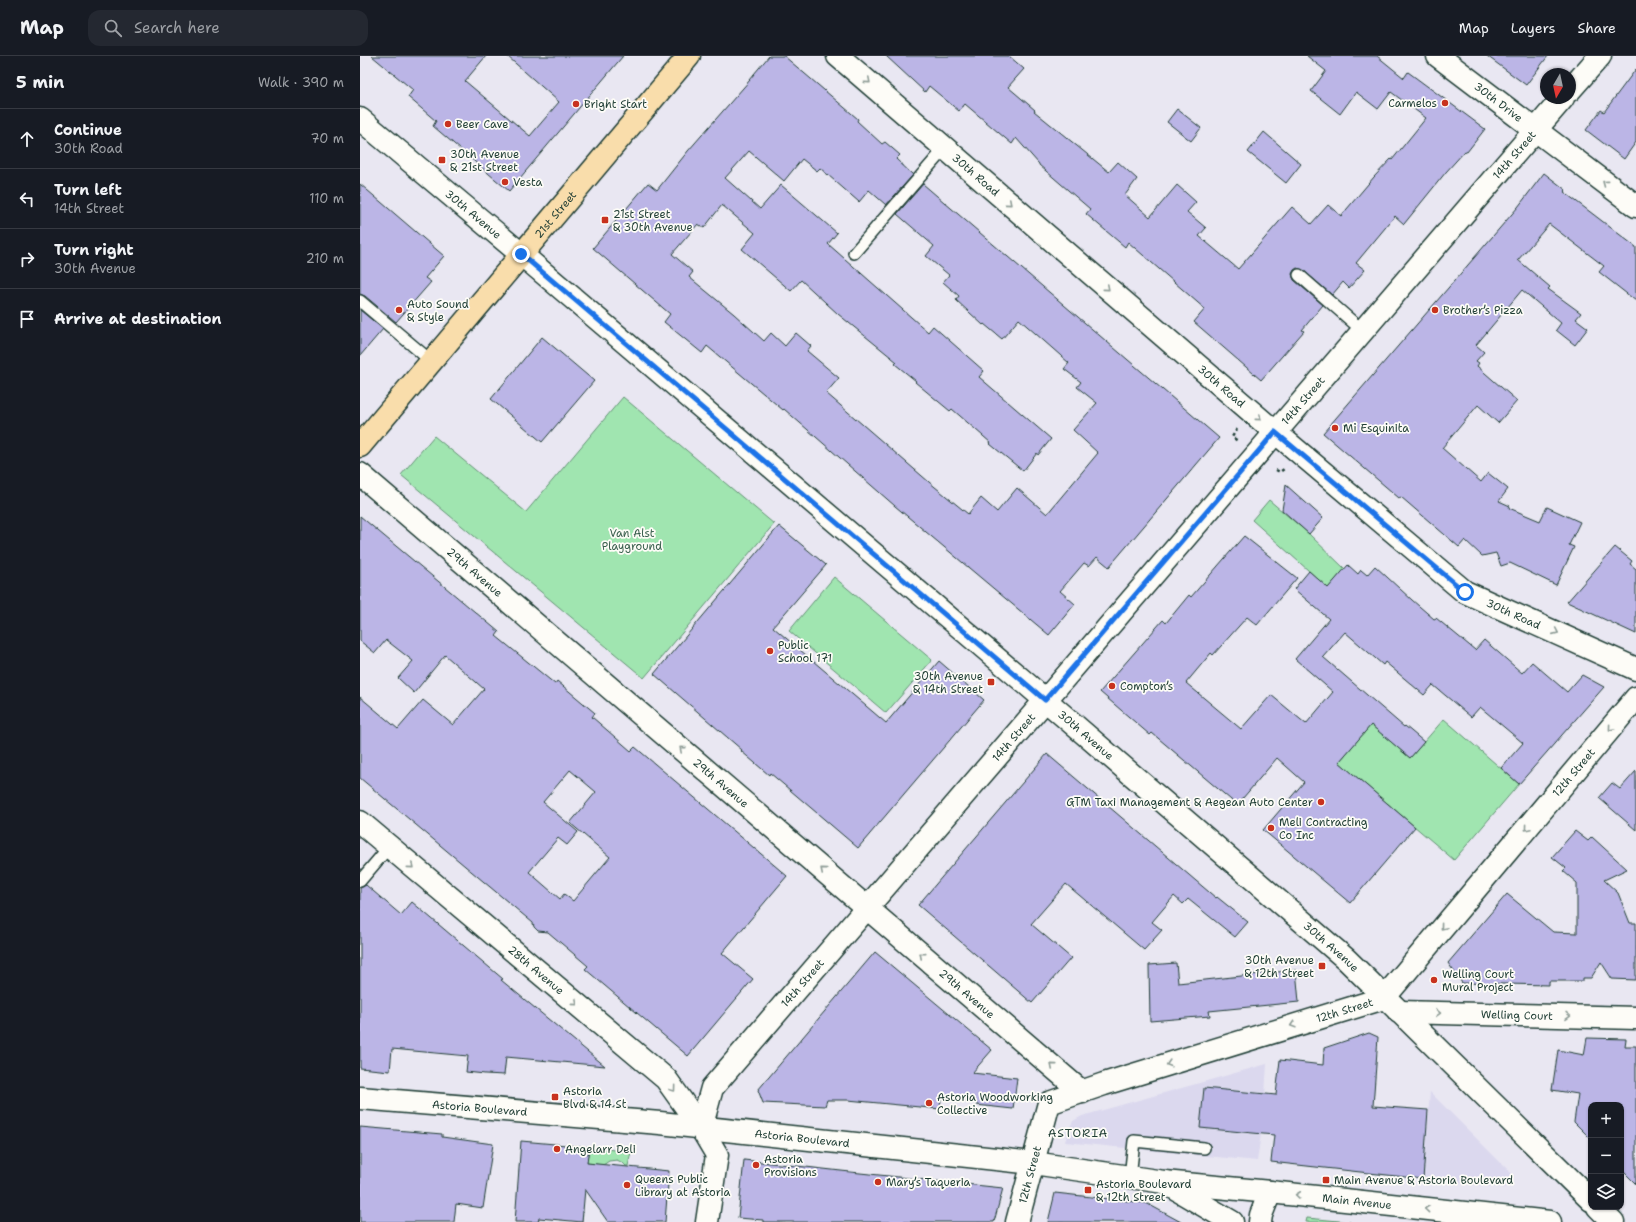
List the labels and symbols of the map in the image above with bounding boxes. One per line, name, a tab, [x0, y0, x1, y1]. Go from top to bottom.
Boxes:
north arrow	[1540, 68, 1576, 104]
one-way arrow	[863, 77, 871, 84]
street label: 30th Drive	[1471, 79, 1526, 125]
place label: Carmelos	[1388, 96, 1437, 111]
place label: Bright Start	[584, 97, 647, 112]
marker: Carmelos	[1440, 98, 1450, 108]
marker: Bright Start	[571, 99, 581, 109]
place label: Beer Cave	[456, 117, 508, 132]
marker: Beer Cave	[443, 119, 453, 129]
street label: 14th Street	[1489, 127, 1539, 182]
place label: 30th Avenue & 21st Street	[450, 147, 519, 175]
street label: 30th Road	[949, 150, 1003, 199]
marker: 30th Avenue & 21st Street	[437, 155, 447, 165]
place label: Vesta	[513, 175, 542, 190]
marker: Vesta	[500, 177, 510, 187]
one-way arrow	[1602, 180, 1609, 188]
street label: 30th Avenue	[442, 186, 505, 242]
street label: 21st Street	[531, 187, 580, 241]
one-way arrow	[1004, 198, 1011, 205]
place label: 21st Street & 30th Avenue	[613, 207, 693, 235]
marker: 21st Street & 30th Avenue	[600, 215, 610, 225]
route end	[512, 245, 530, 263]
one-way arrow	[1103, 283, 1110, 290]
place label: Auto Sound & Style	[407, 297, 469, 325]
place label: Brother’s Pizza	[1443, 303, 1523, 318]
marker: Auto Sound & Style	[394, 305, 404, 315]
marker: Brother’s Pizza	[1430, 305, 1440, 315]
street label: 30th Road	[1195, 361, 1249, 411]
street label: 14th Street	[1278, 373, 1328, 428]
one-way arrow	[1254, 414, 1261, 421]
place label: Mi Esquinita	[1343, 421, 1409, 436]
marker: Mi Esquinita	[1330, 423, 1340, 433]
park label: Van Alst Playground	[602, 526, 662, 554]
street label: 29th Avenue	[444, 544, 506, 600]
route start	[1456, 583, 1474, 601]
street label: 30th Road	[1484, 595, 1543, 633]
one-way arrow	[1551, 627, 1559, 635]
place label: Public School 171	[778, 638, 832, 666]
marker: Public School 171	[765, 646, 775, 656]
place label: 30th Avenue & 14th Street	[913, 669, 983, 697]
marker: 30th Avenue & 14th Street	[986, 677, 996, 687]
place label: Compton’s	[1120, 679, 1173, 694]
marker: Compton’s	[1107, 681, 1117, 691]
street label: 30th Avenue	[1055, 707, 1117, 763]
street label: 14th Street	[988, 710, 1039, 765]
one-way arrow	[1608, 724, 1615, 731]
street label: 12th Street	[1549, 745, 1598, 800]
one-way arrow	[679, 747, 686, 754]
street label: 29th Avenue	[690, 755, 752, 811]
place label: GTM Taxi Management & Aegean Auto Center	[1066, 795, 1313, 810]
marker: GTM Taxi Management & Aegean Auto Center	[1316, 797, 1326, 807]
place label: Meli Contracting Co Inc	[1279, 815, 1368, 843]
marker: Meli Contracting Co Inc	[1266, 823, 1276, 833]
one-way arrow	[1525, 823, 1532, 830]
one-way arrow	[406, 861, 414, 868]
one-way arrow	[820, 868, 828, 875]
street label: 30th Avenue	[1300, 918, 1362, 975]
one-way arrow	[1441, 922, 1448, 930]
street label: 28th Avenue	[505, 942, 567, 998]
one-way arrow	[919, 952, 927, 959]
place label: 30th Avenue & 12th Street	[1244, 953, 1314, 981]
street label: 14th Street	[777, 955, 827, 1010]
marker: 30th Avenue & 12th Street	[1317, 961, 1327, 971]
street label: 29th Avenue	[936, 966, 998, 1022]
place label: Welling Court Mural Project	[1442, 967, 1514, 995]
marker: Welling Court Mural Project	[1429, 975, 1439, 985]
street label: 12th Street	[1314, 994, 1375, 1026]
one-way arrow	[570, 999, 578, 1006]
street label: Welling Court	[1481, 1007, 1553, 1023]
one-way arrow	[1435, 1009, 1441, 1017]
one-way arrow	[1565, 1012, 1571, 1020]
one-way arrow	[1290, 1021, 1297, 1029]
one-way arrow	[1166, 1059, 1173, 1068]
one-way arrow	[1050, 1064, 1057, 1071]
place label: Astoria Blvd & 14 St	[563, 1084, 627, 1112]
one-way arrow	[668, 1084, 675, 1091]
place label: Astoria Woodworking Collective	[937, 1090, 1053, 1118]
marker: Astoria Blvd & 14 St	[550, 1092, 560, 1102]
street label: Astoria Boulevard	[431, 1097, 528, 1119]
marker: Astoria Woodworking Collective	[924, 1098, 934, 1108]
district label: ASTORIA	[1048, 1125, 1108, 1141]
street label: Astoria Boulevard	[754, 1126, 850, 1151]
place label: Angelarr Deli	[565, 1142, 636, 1157]
marker: Angelarr Deli	[552, 1144, 562, 1154]
street label: 12th Street	[1015, 1144, 1045, 1205]
place label: Astoria Provisions	[764, 1152, 817, 1180]
marker: Astoria Provisions	[751, 1160, 761, 1170]
place label: Queens Public Library at Astoria	[635, 1172, 730, 1200]
place label: Main Avenue & Astoria Boulevard	[1334, 1173, 1513, 1188]
place label: Mary’s Taqueria	[886, 1175, 971, 1190]
marker: Main Avenue & Astoria Boulevard	[1321, 1175, 1331, 1185]
marker: Mary’s Taqueria	[873, 1177, 883, 1187]
place label: Astoria Boulevard & 12th Street	[1096, 1177, 1191, 1205]
marker: Queens Public Library at Astoria	[622, 1180, 632, 1190]
marker: Astoria Boulevard & 12th Street	[1083, 1185, 1093, 1195]
street label: Main Avenue	[1322, 1190, 1392, 1212]
one-way arrow	[1295, 1191, 1301, 1200]
one-way arrow	[1424, 1205, 1431, 1214]

